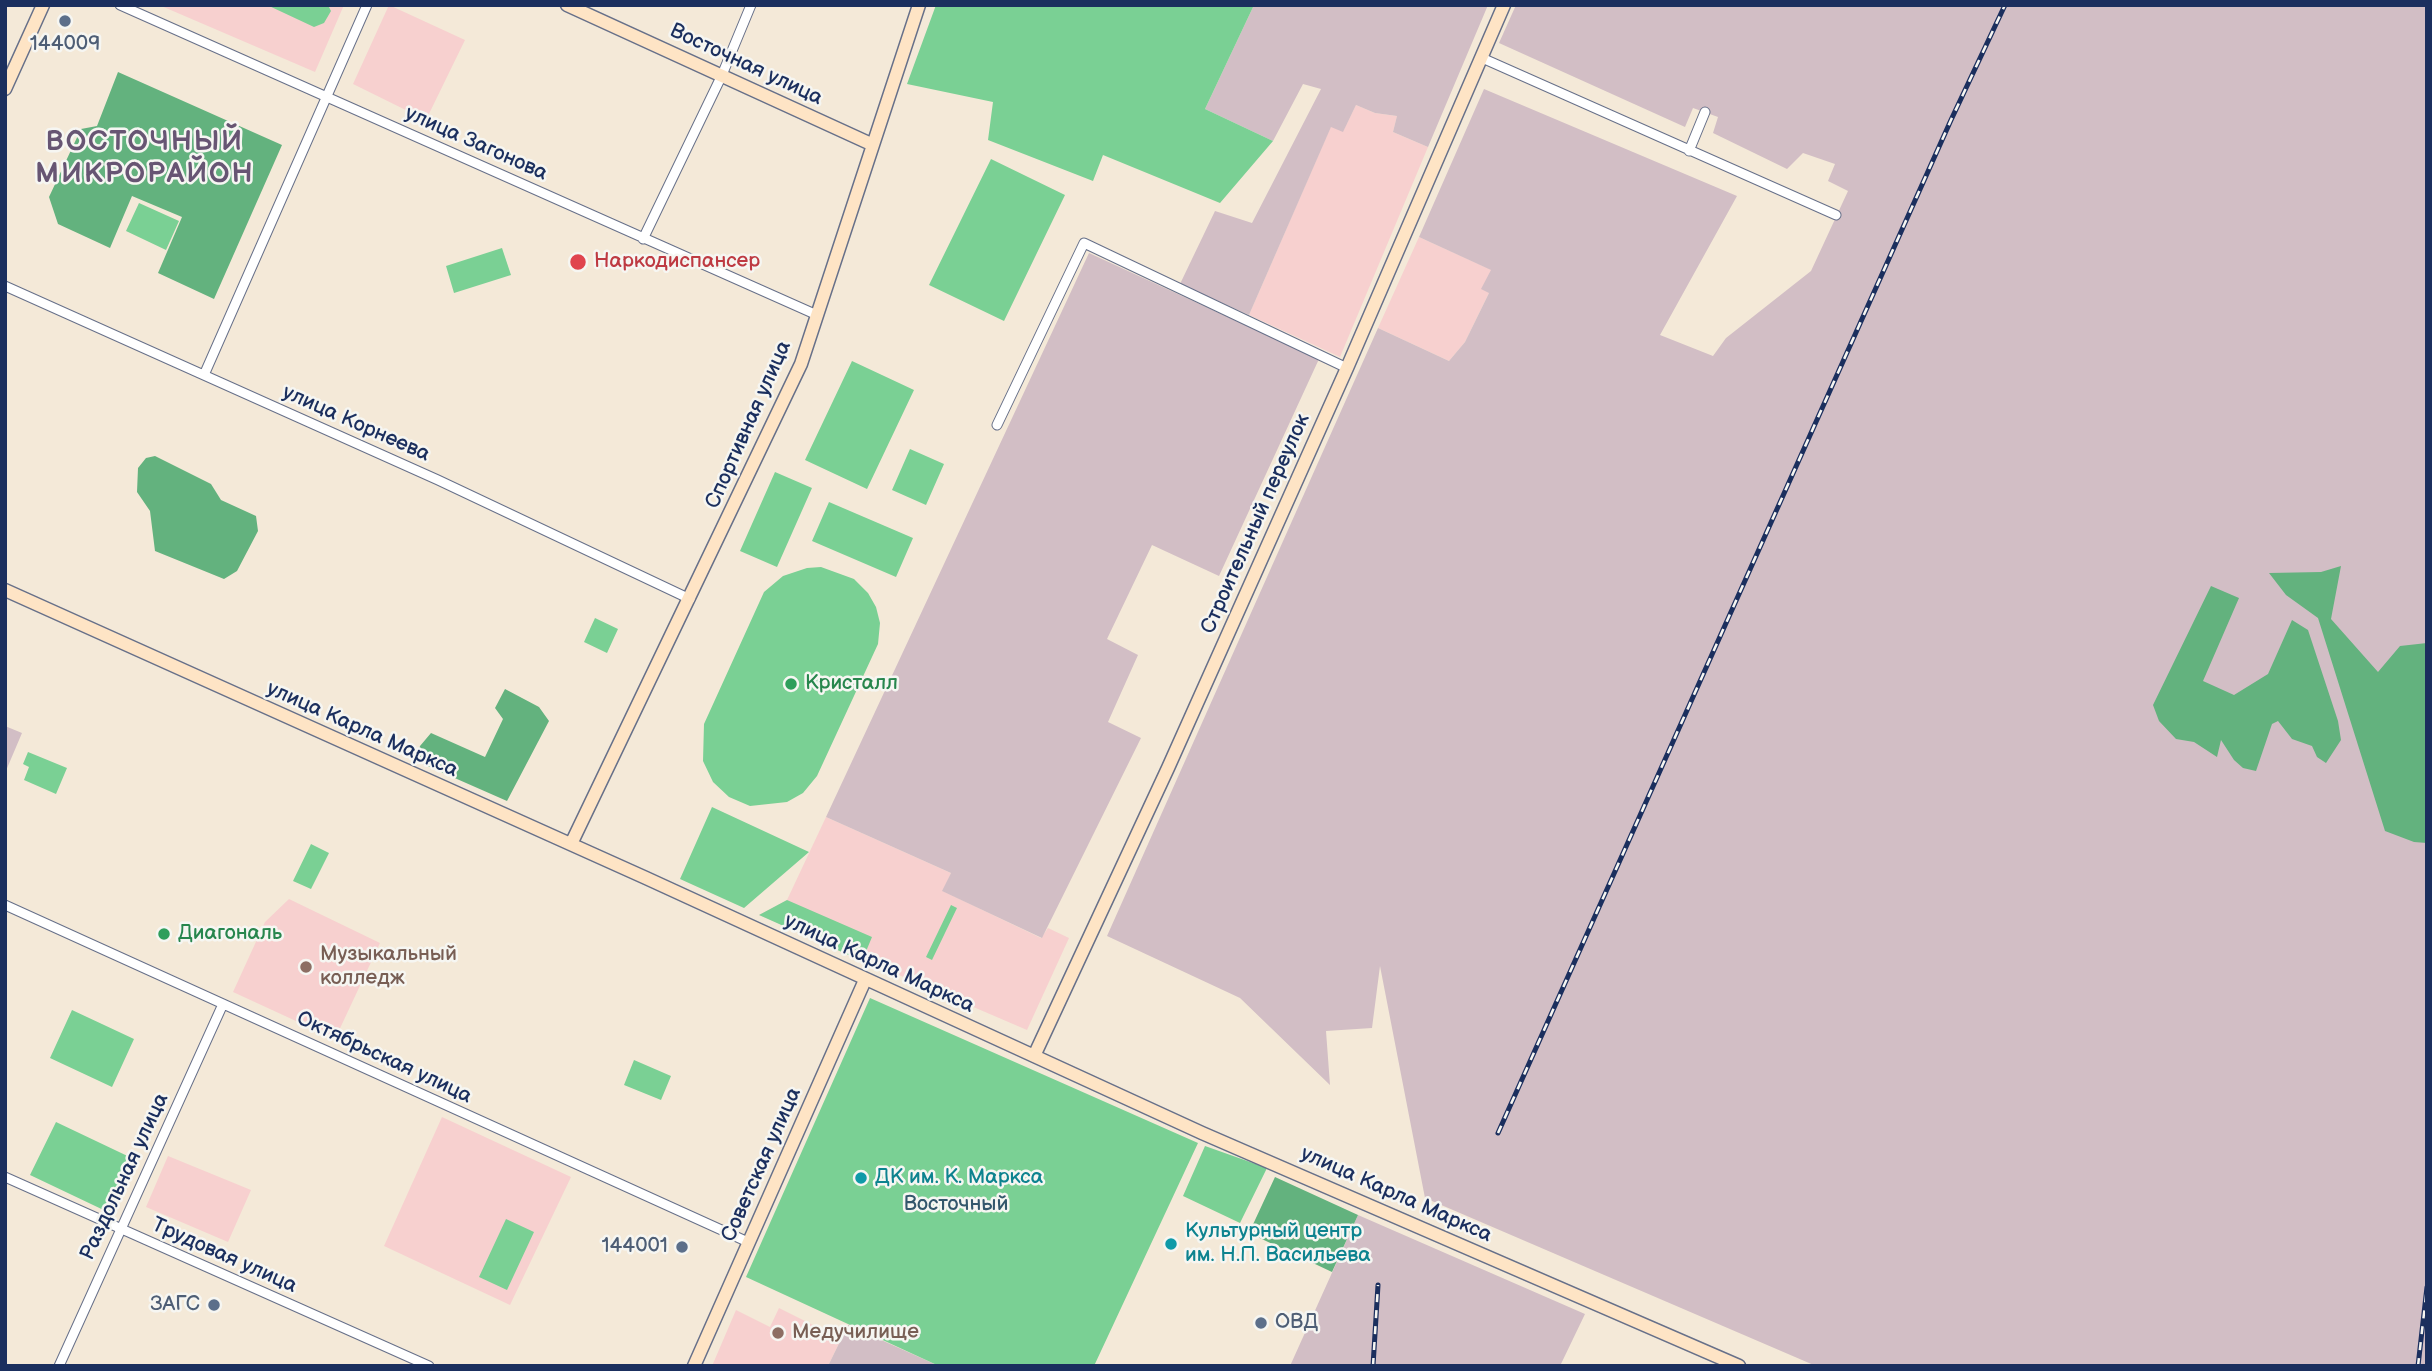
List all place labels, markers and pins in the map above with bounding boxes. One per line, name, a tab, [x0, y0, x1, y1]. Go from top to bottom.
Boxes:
marker: 144009	[57, 13, 73, 29]
place label: 144009	[30, 32, 100, 58]
place label: Наркодиспансер	[594, 249, 760, 275]
marker: Наркодиспансер	[568, 252, 588, 272]
place label: Кристалл	[805, 671, 898, 697]
marker: Кристалл	[783, 676, 799, 692]
place label: Диагональ	[178, 921, 282, 947]
marker: Диагональ	[156, 926, 172, 942]
place label: Музыкальный колледж	[320, 942, 457, 992]
marker: Музыкальный колледж	[298, 959, 314, 975]
place label: ДК им. К. Маркса	[875, 1165, 1043, 1191]
marker: ДК им. К. Маркса	[853, 1170, 869, 1186]
place label: Культурный центр им. Н.П. Васильева	[1185, 1219, 1371, 1269]
place label: 144001	[601, 1234, 668, 1260]
marker: Культурный центр им. Н.П. Васильева	[1163, 1236, 1179, 1252]
marker: 144001	[674, 1239, 690, 1255]
place label: ЗАГС	[150, 1292, 200, 1318]
marker: ЗАГС	[206, 1297, 222, 1313]
place label: ОВД	[1275, 1310, 1318, 1336]
marker: ОВД	[1253, 1315, 1269, 1331]
place label: Медучилище	[792, 1320, 919, 1346]
marker: Медучилище	[770, 1325, 786, 1341]

